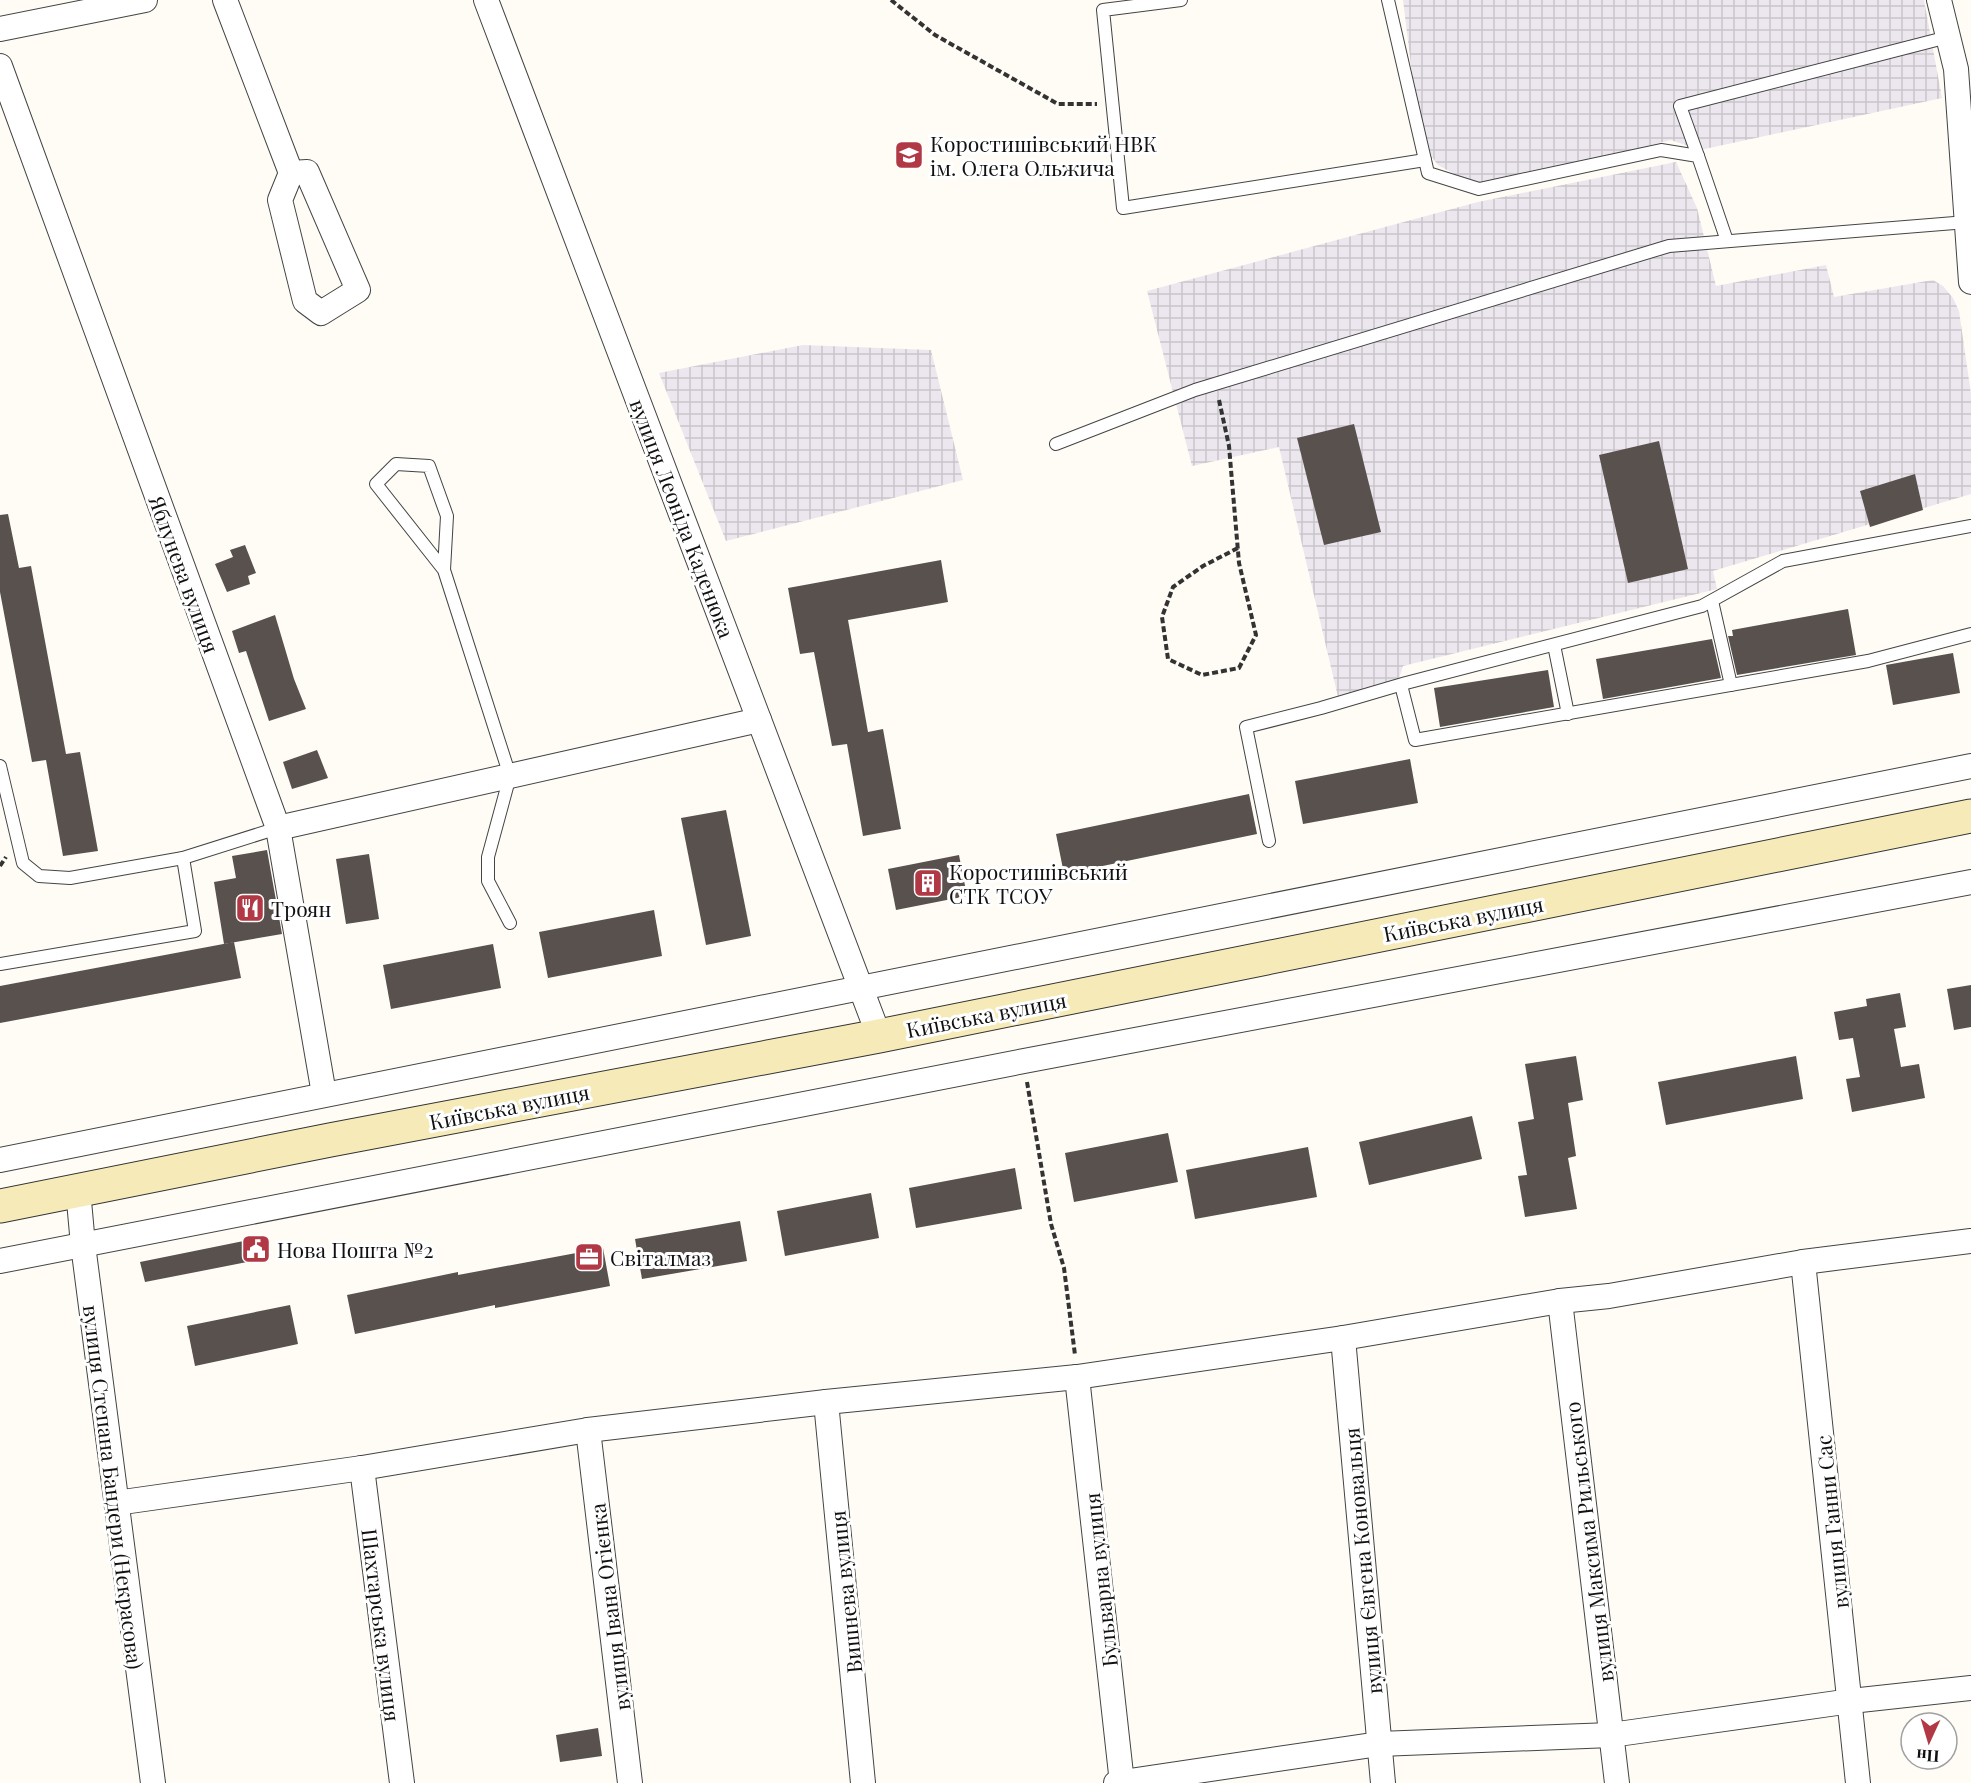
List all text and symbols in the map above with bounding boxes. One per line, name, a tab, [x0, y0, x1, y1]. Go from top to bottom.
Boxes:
place label: Коростишівський НВК ім. Олега Ольжича	[930, 129, 1157, 181]
school or university icon: Коростишівський НВК ім. Олега Ольжича	[893, 139, 925, 171]
street label: вулиця Леоніда Каденюка	[624, 394, 742, 642]
street label: Яблунева вулиця	[143, 491, 226, 657]
place label: Коростишівський СТК ТСОУ	[949, 857, 1128, 909]
building icon: Коростишівський СТК ТСОУ	[912, 867, 944, 899]
street label: Київська вулиця	[1381, 889, 1545, 947]
restaurant icon: Троян	[234, 892, 266, 924]
place label: Троян	[271, 894, 331, 922]
street label: Київська вулиця	[904, 985, 1068, 1043]
street label: Київська вулиця	[427, 1077, 591, 1135]
public building icon: Нова Пошта №2	[240, 1233, 272, 1265]
place label: Нова Пошта №2	[277, 1235, 434, 1263]
office icon: Світалмаз	[573, 1241, 605, 1273]
place label: Світалмаз	[610, 1243, 711, 1271]
street label: вулиця Степана Бандери (Некрасова)	[78, 1303, 150, 1671]
street label: вулиця Максима Рильського	[1557, 1400, 1619, 1684]
street label: вулиця Євгена Коновальця	[1336, 1427, 1388, 1695]
street label: вулиця Ганни Сас	[1808, 1434, 1854, 1610]
street label: Бульварна вулиця	[1077, 1492, 1123, 1668]
street label: вулиця Івана Огієнка	[582, 1501, 636, 1712]
street label: Вишнева вулиця	[823, 1509, 867, 1675]
street label: Шахтарська вулиця	[356, 1527, 408, 1723]
north arrow	[1899, 1711, 1959, 1771]
text: Пн	[1916, 1745, 1940, 1768]

